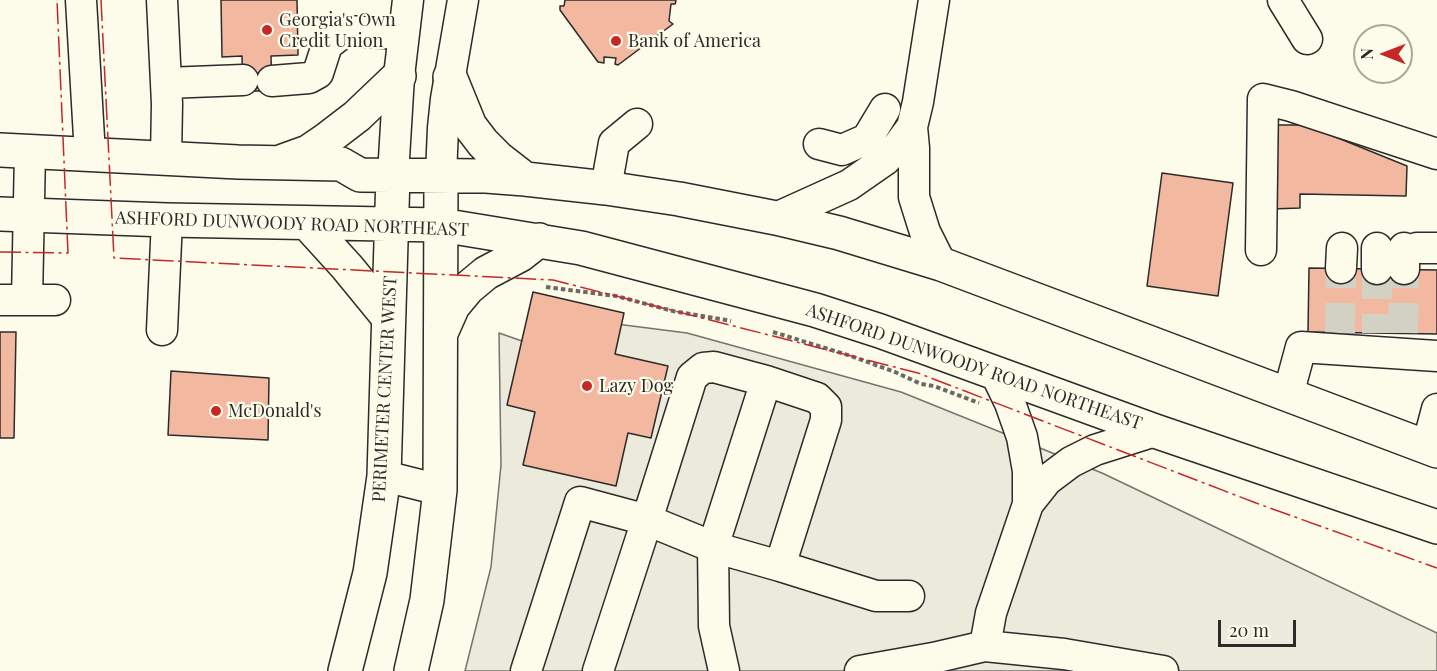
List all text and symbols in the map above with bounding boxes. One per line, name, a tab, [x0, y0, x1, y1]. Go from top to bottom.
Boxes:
place label: Georgia's Own Credit Union	[279, 9, 396, 52]
marker: Georgia's Own Credit Union	[260, 23, 274, 37]
north arrow	[1353, 24, 1413, 84]
place label: Bank of America	[628, 30, 761, 52]
marker: Bank of America	[609, 34, 623, 48]
text: N	[1356, 48, 1377, 60]
street label: ASHFORD DUNWOODY ROAD NORTHEAST	[115, 207, 469, 241]
street label: PERIMETER CENTER WEST	[368, 275, 402, 503]
street label: ASHFORD DUNWOODY ROAD NORTHEAST	[803, 299, 1145, 435]
place label: Lazy Dog	[599, 375, 673, 397]
marker: Lazy Dog	[580, 379, 594, 393]
place label: McDonald's	[228, 400, 322, 422]
marker: McDonald's	[209, 404, 223, 418]
scale bar	[1221, 608, 1299, 646]
text: 20 m	[1229, 618, 1269, 642]

